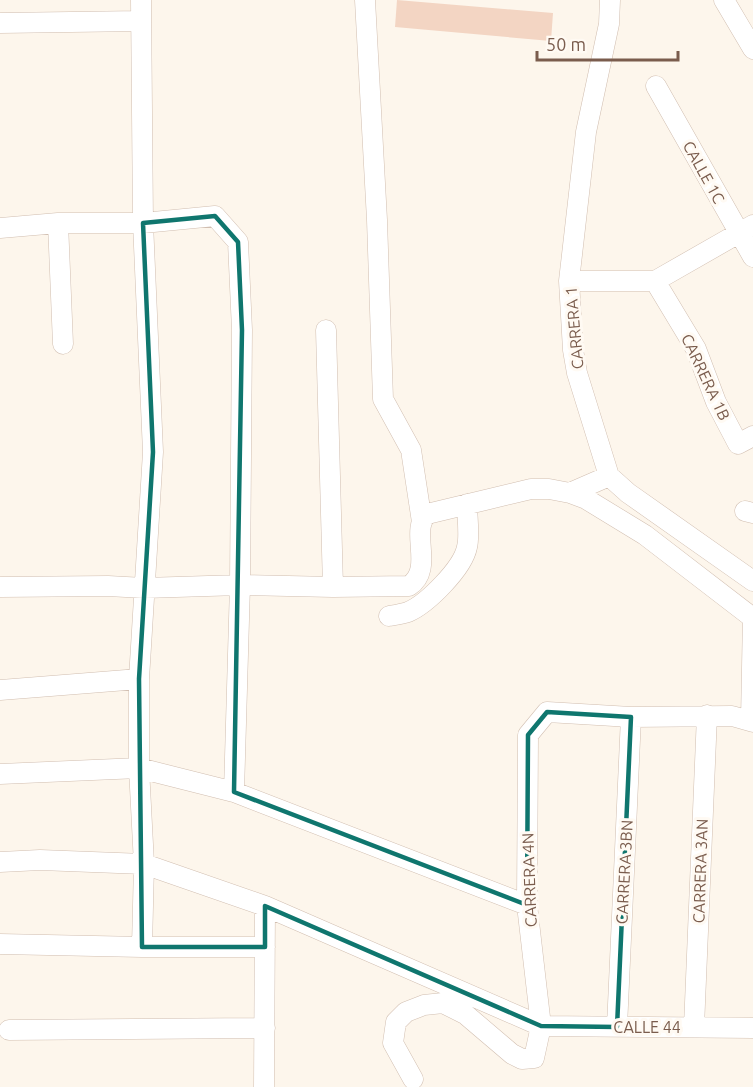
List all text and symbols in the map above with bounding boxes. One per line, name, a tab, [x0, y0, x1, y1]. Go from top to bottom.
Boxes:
scale bar	[537, 24, 678, 62]
text: 50 m	[546, 34, 586, 54]
street label: CALLE 1C	[680, 138, 729, 206]
street label: CARRERA 1	[561, 286, 587, 370]
street label: CARRERA 1B	[678, 331, 734, 423]
street label: CARRERA 3AN	[689, 818, 711, 924]
street label: CARRERA 3BN	[612, 819, 636, 925]
street label: CARRERA 4N	[518, 832, 540, 928]
street label: CALLE 44	[613, 1018, 681, 1036]

